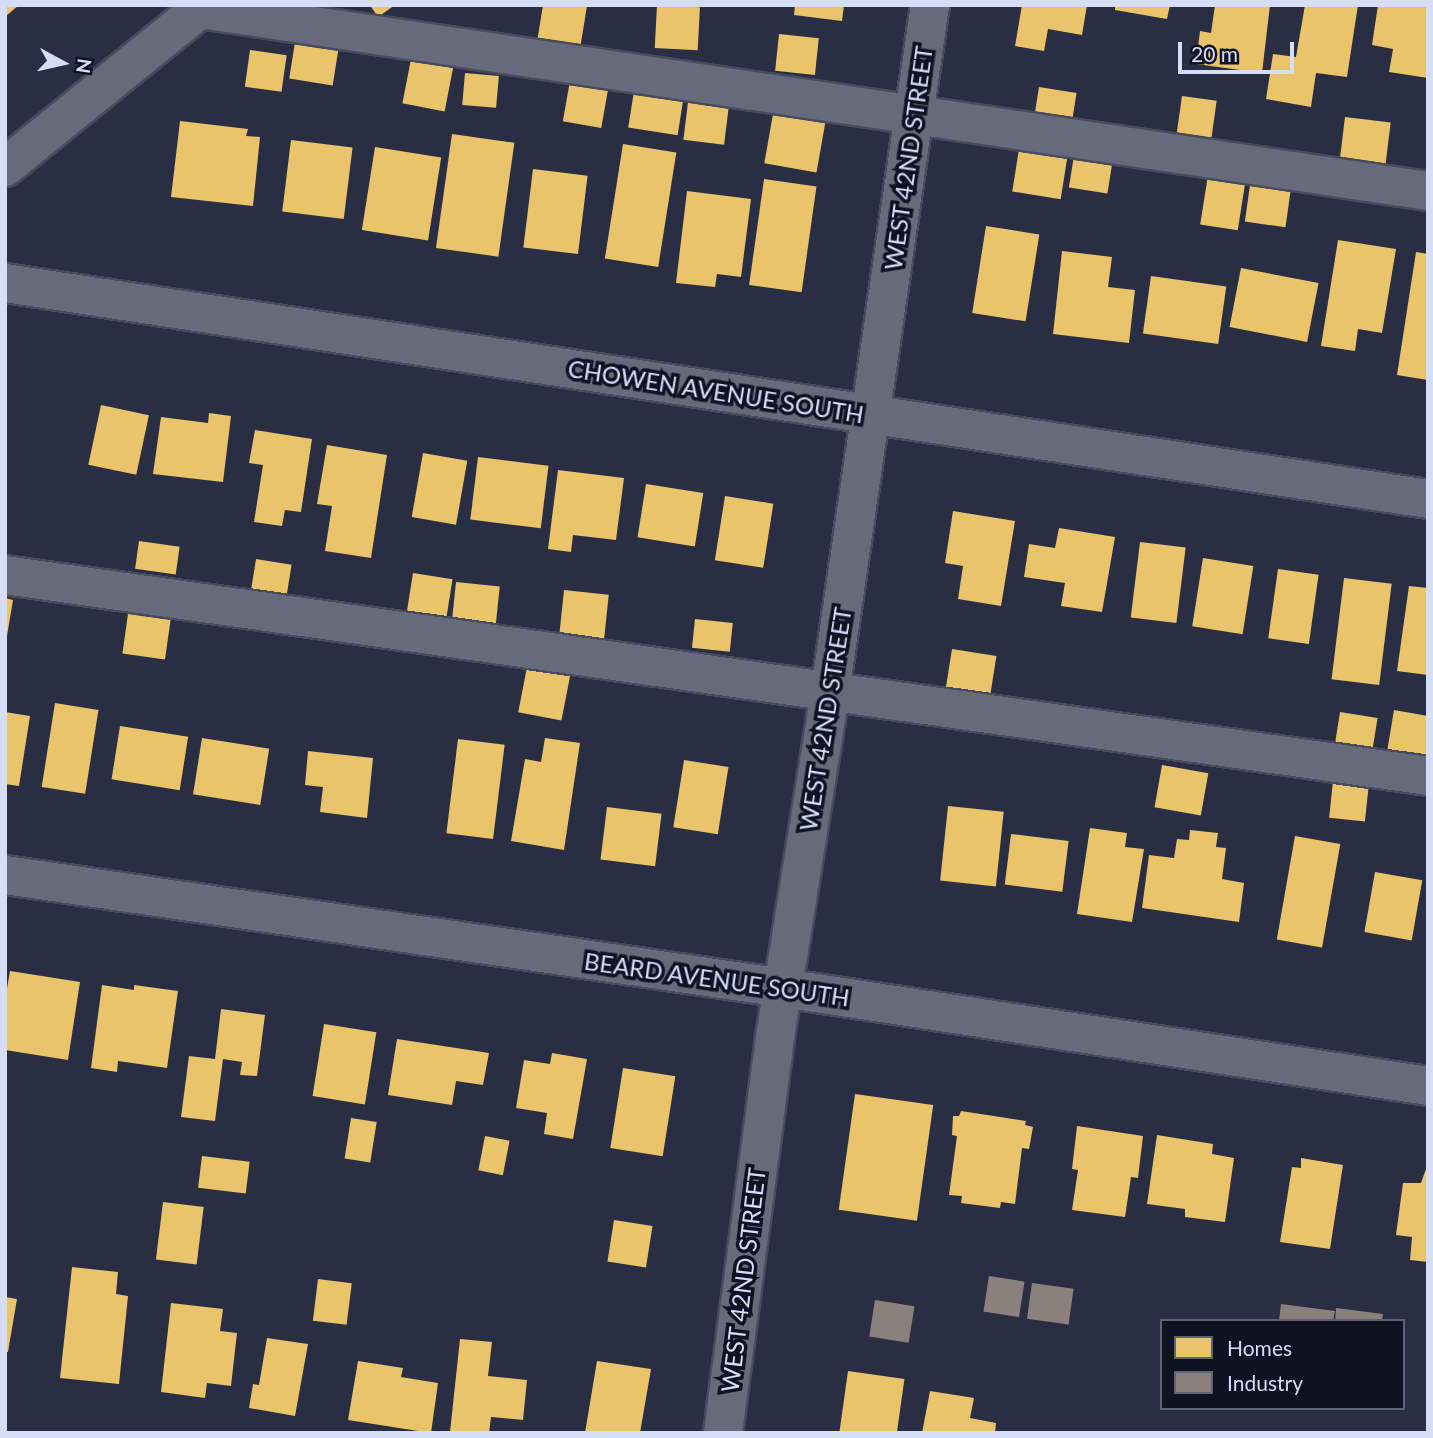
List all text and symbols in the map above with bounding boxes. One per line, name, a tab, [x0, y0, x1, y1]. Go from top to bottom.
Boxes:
north arrow	[28, 28, 98, 98]
scale bar	[1181, 28, 1296, 72]
text: 20 m	[1191, 41, 1238, 66]
street label: WEST 42ND STREET	[878, 44, 938, 272]
text: N	[72, 57, 97, 75]
street label: CHOWEN AVENUE SOUTH	[566, 353, 866, 429]
street label: WEST 42ND STREET	[793, 605, 857, 833]
street label: BEARD AVENUE SOUTH	[582, 946, 852, 1012]
street label: WEST 42ND STREET	[715, 1166, 771, 1394]
legend	[1160, 1319, 1405, 1410]
text: Homes	[1227, 1335, 1292, 1360]
text: Industry	[1227, 1370, 1303, 1395]

